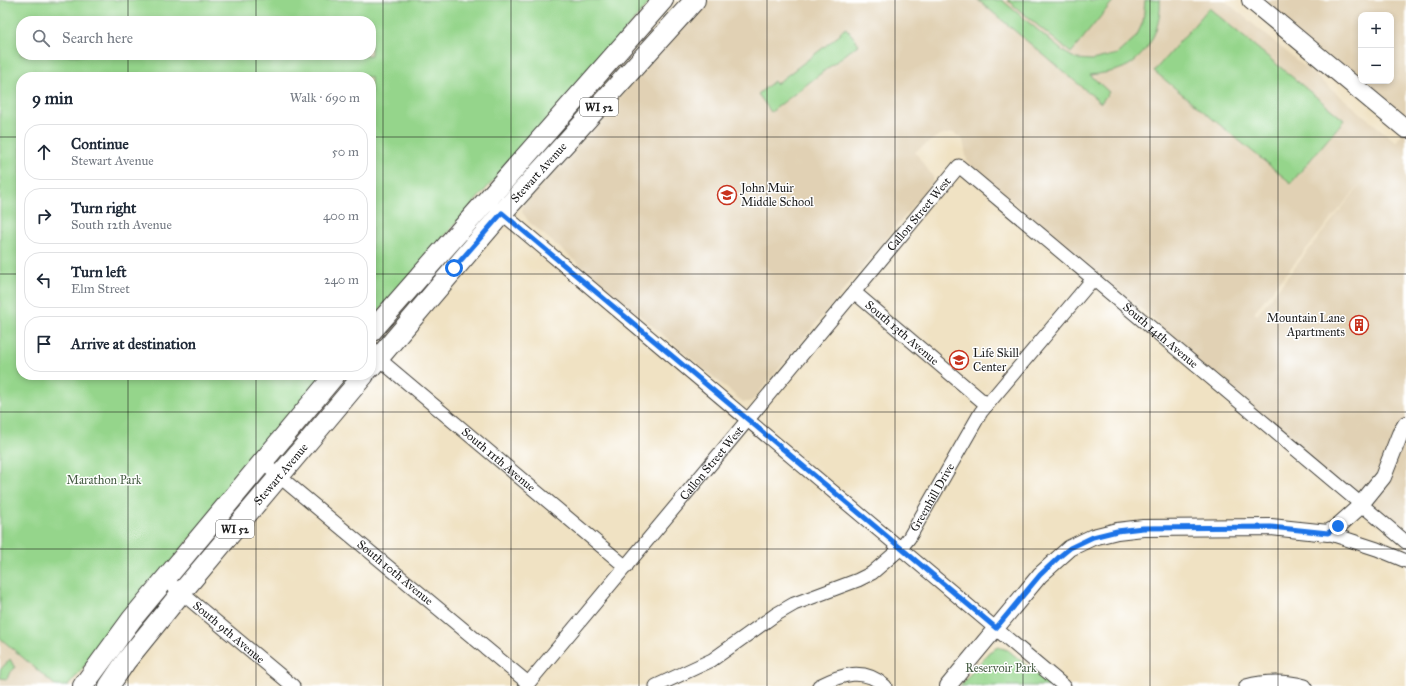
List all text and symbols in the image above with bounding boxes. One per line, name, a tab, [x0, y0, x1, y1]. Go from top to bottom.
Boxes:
map controls	[1358, 12, 1394, 84]
button: +	[1358, 12, 1394, 48]
search box	[16, 16, 376, 60]
icon: search	[30, 27, 52, 49]
text: Search here	[62, 29, 133, 47]
button: −	[1358, 48, 1394, 84]
text: 9 min	[32, 88, 73, 109]
text: Walk · 690 m	[290, 90, 360, 106]
road number: WI 52	[580, 98, 618, 116]
text: Continue	[71, 135, 129, 153]
street label: Stewart Avenue	[508, 139, 570, 205]
icon: ahead	[33, 141, 55, 163]
text: 50 m	[332, 144, 359, 160]
text: Stewart Avenue	[71, 153, 154, 169]
street label: Callon Street West	[884, 174, 954, 254]
place label: John Muir Middle School	[739, 181, 814, 209]
school or university icon: John Muir Middle School	[716, 184, 738, 206]
text: Turn right	[71, 199, 136, 217]
icon: right	[33, 205, 55, 227]
text: 400 m	[323, 208, 359, 224]
text: South 12th Avenue	[71, 217, 172, 233]
route start	[445, 259, 463, 277]
text: Turn left	[71, 263, 127, 281]
icon: left	[33, 269, 55, 291]
text: 240 m	[324, 272, 359, 288]
text: Elm Street	[71, 281, 130, 297]
street label: South 13th Avenue	[862, 298, 942, 368]
street label: South 14th Avenue	[1120, 300, 1201, 371]
place label: Mountain Lane Apartments	[1267, 311, 1345, 339]
building icon: Mountain Lane Apartments	[1348, 314, 1370, 336]
icon: arrive	[33, 333, 55, 355]
text: Arrive at destination	[71, 335, 196, 353]
place label: Life Skill Center	[973, 346, 1020, 374]
school or university icon: Life Skill Center	[948, 349, 970, 371]
street label: Callon Street West	[677, 423, 747, 503]
street label: South 11th Avenue	[459, 425, 538, 495]
street label: Stewart Avenue	[251, 440, 311, 508]
street label: Greenhill Drive	[907, 461, 957, 534]
park label: Marathon Park	[67, 473, 142, 487]
route end	[1329, 517, 1347, 535]
road number: WI 52	[216, 520, 254, 538]
street label: South 10th Avenue	[354, 537, 436, 608]
street label: South 9th Avenue	[190, 598, 267, 666]
park label: Reservoir Park	[965, 661, 1037, 675]

